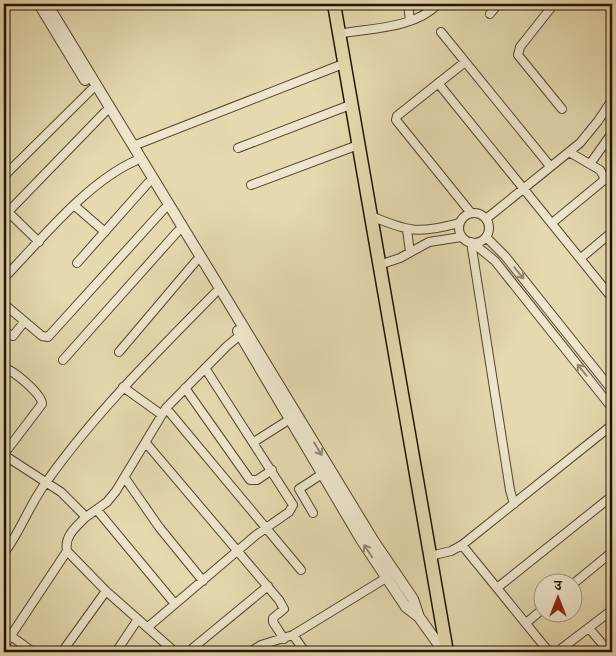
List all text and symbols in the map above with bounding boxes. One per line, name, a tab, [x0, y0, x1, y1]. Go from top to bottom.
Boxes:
one-way arrow	[513, 266, 524, 279]
one-way arrow	[576, 364, 587, 377]
one-way arrow	[313, 442, 323, 456]
one-way arrow	[363, 544, 373, 558]
north arrow	[534, 574, 584, 624]
text: उ	[553, 577, 562, 596]

